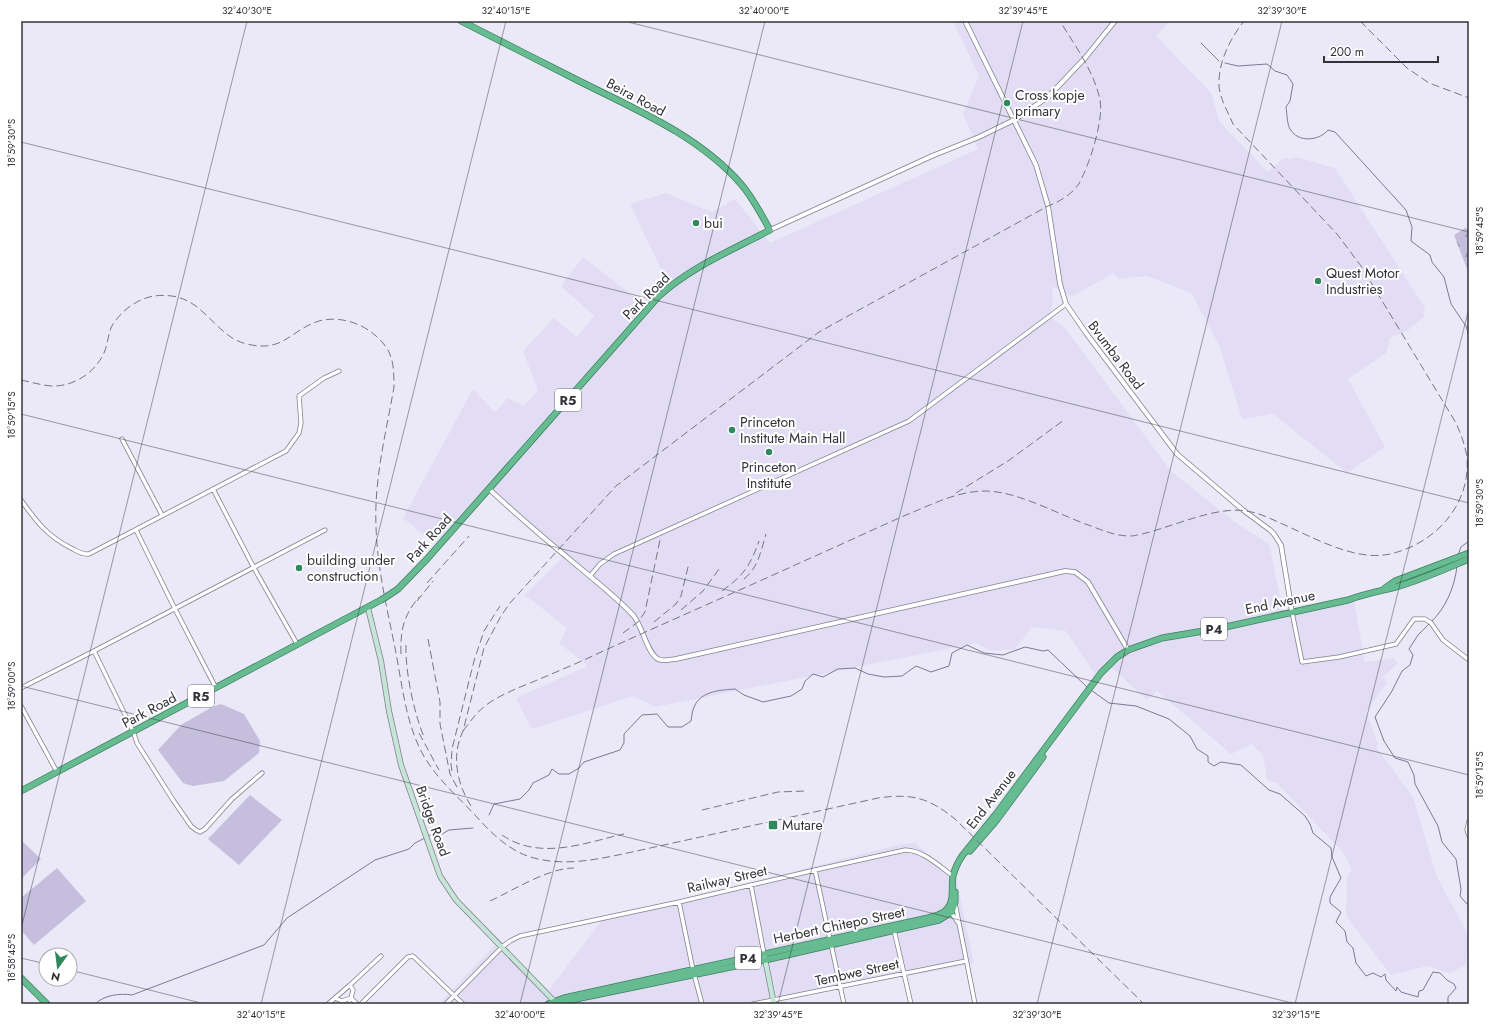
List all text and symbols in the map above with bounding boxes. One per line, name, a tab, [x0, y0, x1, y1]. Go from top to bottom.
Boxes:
text: 32°40'30"E	[222, 3, 272, 18]
text: 32°40'15"E	[482, 3, 530, 18]
text: 32°40'00"E	[739, 3, 789, 18]
text: 32°39'45"E	[998, 3, 1048, 18]
text: 32°39'30"E	[1257, 3, 1307, 18]
scale bar	[1324, 38, 1438, 64]
text: 200 m	[1330, 43, 1364, 61]
street label: Beira Road	[603, 73, 669, 121]
place label: Cross kopje primary	[1015, 85, 1085, 121]
marker: Cross kopje primary	[1002, 98, 1012, 108]
text: 18°59'30"S	[4, 118, 19, 167]
text: 18°59'45"S	[1472, 206, 1487, 255]
place label: bui	[704, 213, 723, 233]
marker: bui	[691, 218, 701, 228]
place label: Quest Motor Industries	[1326, 263, 1400, 299]
street label: Park Road	[618, 268, 674, 324]
marker: Quest Motor Industries	[1313, 276, 1323, 286]
street label: Bvumba Road	[1084, 316, 1148, 394]
road number: R5	[555, 389, 581, 411]
text: 18°59'15"S	[4, 391, 19, 439]
place label: Princeton Institute Main Hall	[740, 412, 845, 448]
marker: Princeton Institute Main Hall	[727, 425, 737, 435]
marker: Princeton Institute	[764, 447, 774, 457]
place label: Princeton Institute	[741, 457, 797, 493]
text: 18°59'30"S	[1472, 478, 1487, 527]
street label: Park Road	[402, 509, 456, 567]
place label: building under construction	[307, 550, 395, 586]
marker: building under construction	[294, 563, 304, 573]
street label: End Avenue	[1243, 585, 1317, 619]
road number: P4	[1201, 618, 1227, 640]
text: 18°59'00"S	[4, 661, 19, 711]
road number: R5	[188, 685, 214, 707]
street label: Park Road	[118, 687, 180, 733]
text: 18°59'15"S	[1472, 751, 1487, 799]
street label: End Avenue	[961, 765, 1021, 833]
street label: Bridge Road	[411, 783, 455, 859]
place label: Mutare	[782, 815, 823, 835]
marker: Mutare	[767, 819, 779, 831]
street label: Railway Street	[685, 860, 770, 898]
street label: Herbert Chitepo Street	[771, 901, 907, 949]
text: 18°58'45"S	[4, 933, 19, 982]
north arrow	[38, 947, 78, 987]
road number: P4	[735, 947, 761, 969]
street label: Tembwe Street	[813, 953, 901, 991]
text: N	[49, 968, 62, 986]
text: 32°40'15"E	[237, 1007, 285, 1022]
text: 32°40'00"E	[495, 1007, 545, 1022]
text: 32°39'45"E	[753, 1007, 803, 1022]
text: 32°39'30"E	[1012, 1007, 1062, 1022]
text: 32°39'15"E	[1272, 1007, 1320, 1022]

